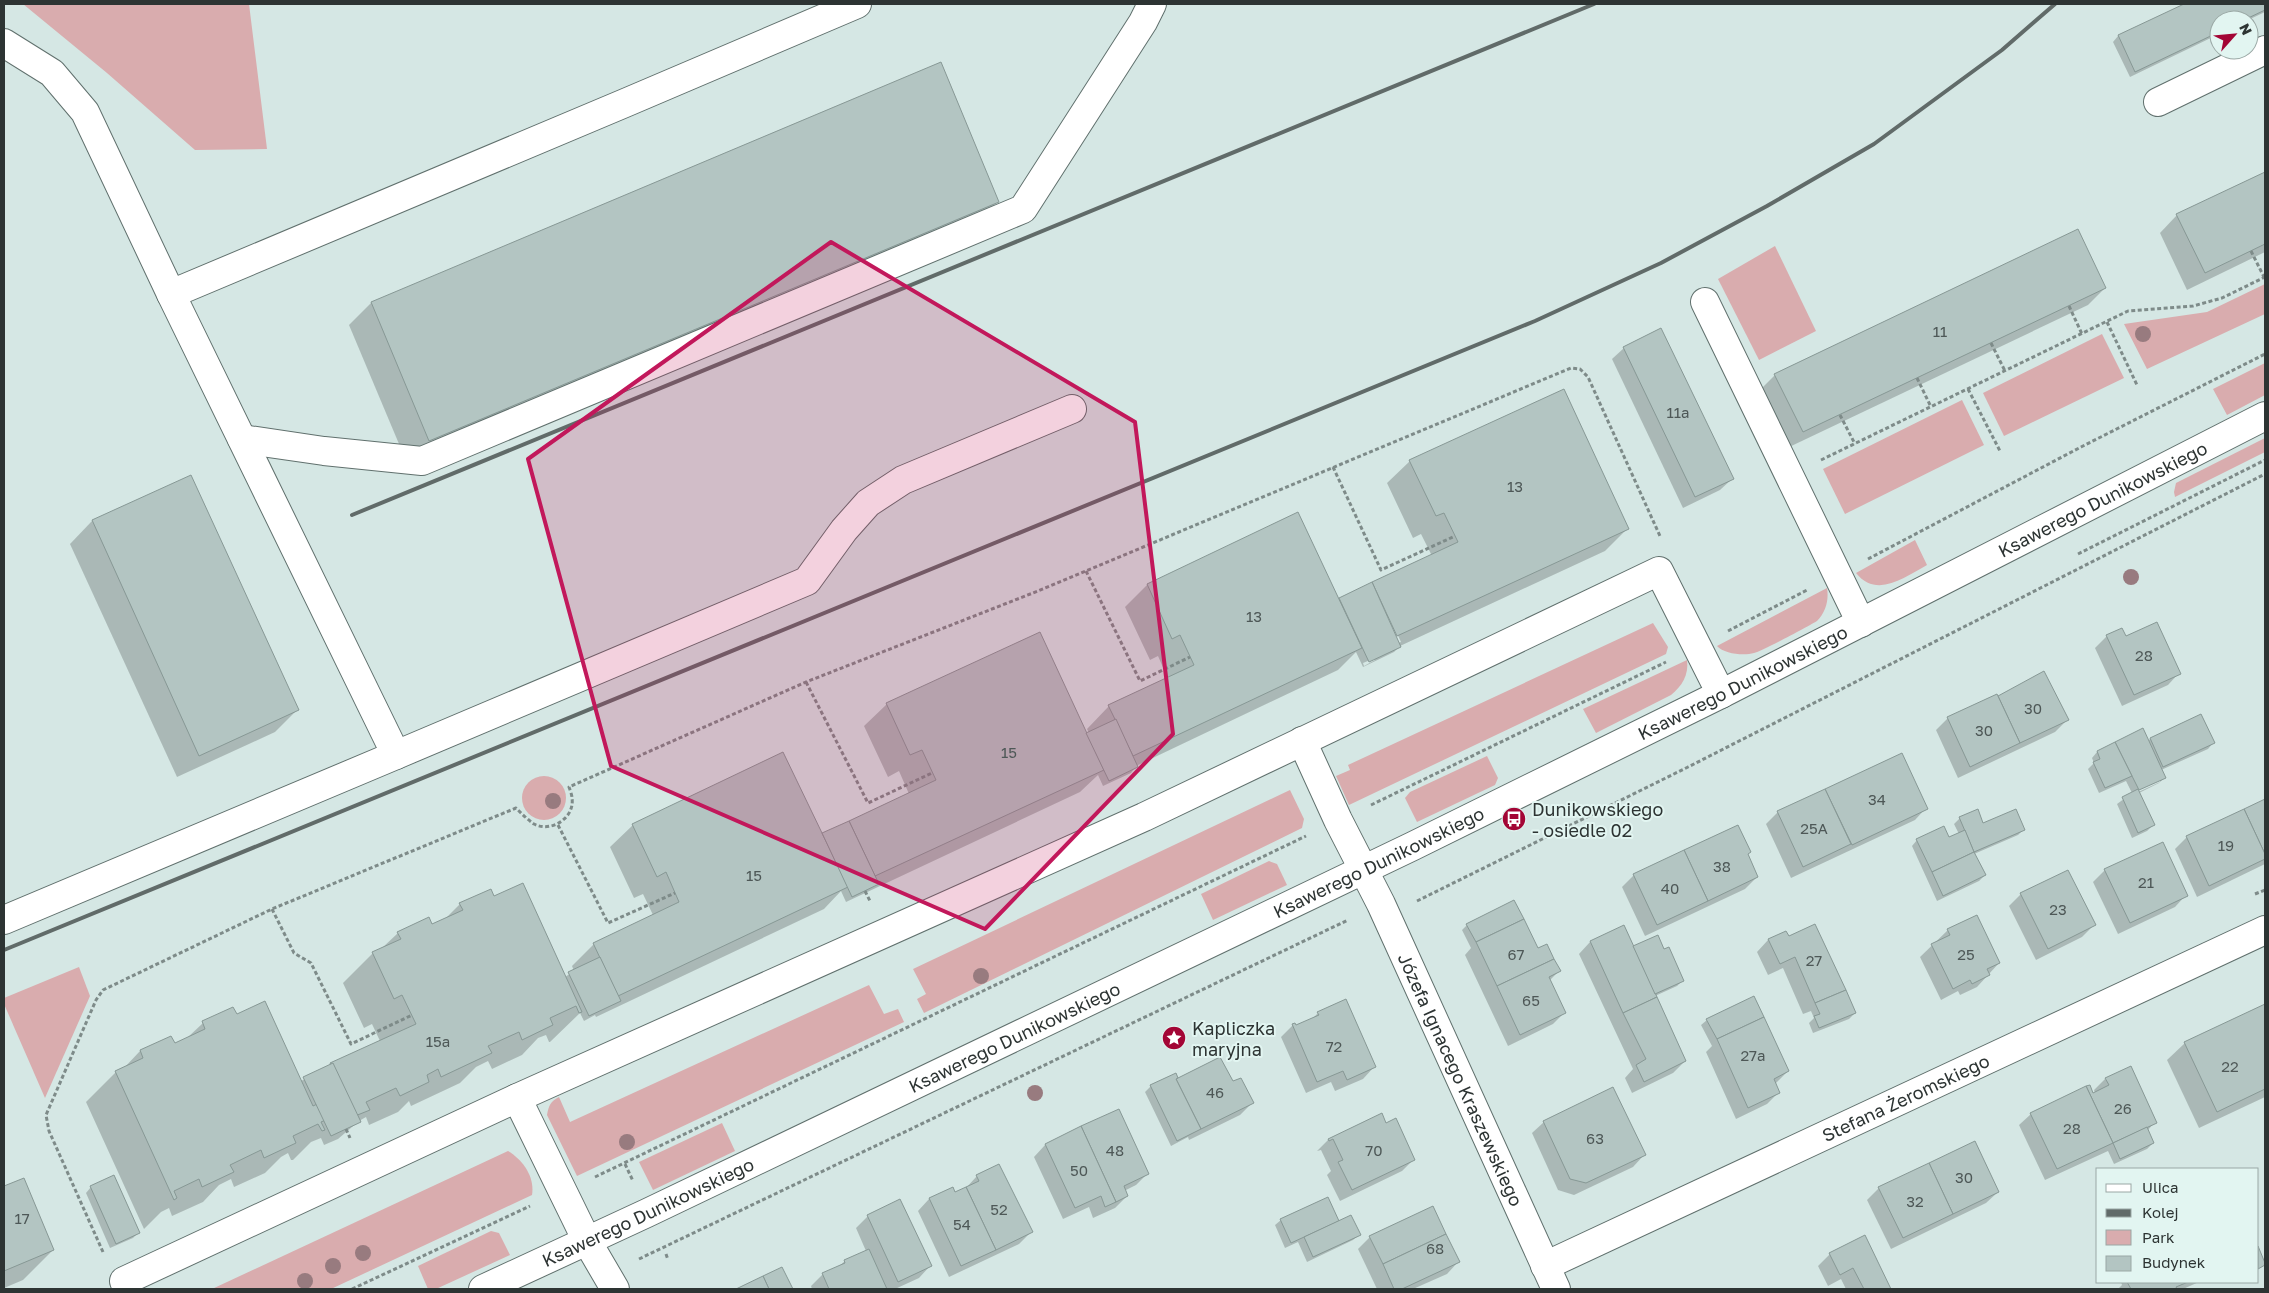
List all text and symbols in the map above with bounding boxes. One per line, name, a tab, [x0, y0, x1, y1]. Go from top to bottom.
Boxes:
north arrow	[2209, 10, 2259, 60]
text: N	[2236, 20, 2256, 37]
house number: 11	[1933, 322, 1947, 340]
house number: 11a	[1666, 403, 1690, 421]
street label: Ksawerego Dunikowskiego	[1994, 437, 2211, 562]
house number: 13	[1507, 477, 1523, 495]
house number: 13	[1246, 607, 1262, 625]
street label: Ksawerego Dunikowskiego	[1634, 620, 1851, 744]
house number: 28	[2135, 646, 2153, 664]
house number: 30	[2024, 699, 2042, 717]
house number: 30	[1975, 721, 1993, 739]
house number: 15	[1001, 743, 1017, 761]
house number: 34	[1868, 790, 1886, 808]
place label: Dunikowskiego - osiedle 02	[1532, 798, 1663, 841]
street label: Ksawerego Dunikowskiego	[1269, 802, 1488, 922]
bus stop icon: Dunikowskiego - osiedle 02	[1501, 806, 1527, 832]
house number: 25A	[1800, 819, 1828, 837]
house number: 19	[2218, 836, 2234, 854]
house number: 38	[1713, 857, 1731, 875]
house number: 15	[746, 866, 762, 884]
house number: 21	[2138, 873, 2154, 891]
house number: 40	[1661, 879, 1679, 897]
house number: 23	[2049, 900, 2067, 918]
house number: 67	[1507, 945, 1525, 963]
house number: 25	[1957, 945, 1975, 963]
street label: Józefa Ignacego Kraszewskiego	[1394, 949, 1528, 1210]
house number: 27	[1806, 951, 1822, 969]
street label: Ksawerego Dunikowskiego	[905, 977, 1123, 1097]
house number: 65	[1522, 991, 1540, 1009]
place label: Kapliczka maryjna	[1192, 1017, 1275, 1060]
place icon: Kapliczka maryjna	[1161, 1025, 1187, 1051]
house number: 15a	[426, 1032, 450, 1050]
house number: 72	[1326, 1037, 1342, 1055]
house number: 27a	[1740, 1046, 1766, 1064]
street label: Stefana Żeromskiego	[1818, 1049, 1993, 1146]
house number: 22	[2221, 1057, 2239, 1075]
house number: 46	[1206, 1083, 1224, 1101]
house number: 26	[2114, 1099, 2132, 1117]
house number: 28	[2063, 1119, 2081, 1137]
house number: 63	[1586, 1129, 1604, 1147]
house number: 48	[1106, 1141, 1124, 1159]
house number: 70	[1365, 1141, 1383, 1159]
street label: Ksawerego Dunikowskiego	[538, 1152, 757, 1271]
house number: 50	[1070, 1161, 1088, 1179]
house number: 30	[1955, 1168, 1973, 1186]
legend	[2096, 1168, 2259, 1283]
text: Ulica	[2142, 1178, 2178, 1196]
house number: 32	[1906, 1192, 1924, 1210]
house number: 52	[990, 1200, 1008, 1218]
text: Kolej	[2142, 1203, 2178, 1221]
house number: 17	[14, 1209, 30, 1227]
house number: 54	[953, 1215, 971, 1233]
text: Park	[2142, 1228, 2175, 1246]
house number: 68	[1426, 1239, 1444, 1257]
text: Budynek	[2142, 1253, 2206, 1271]

